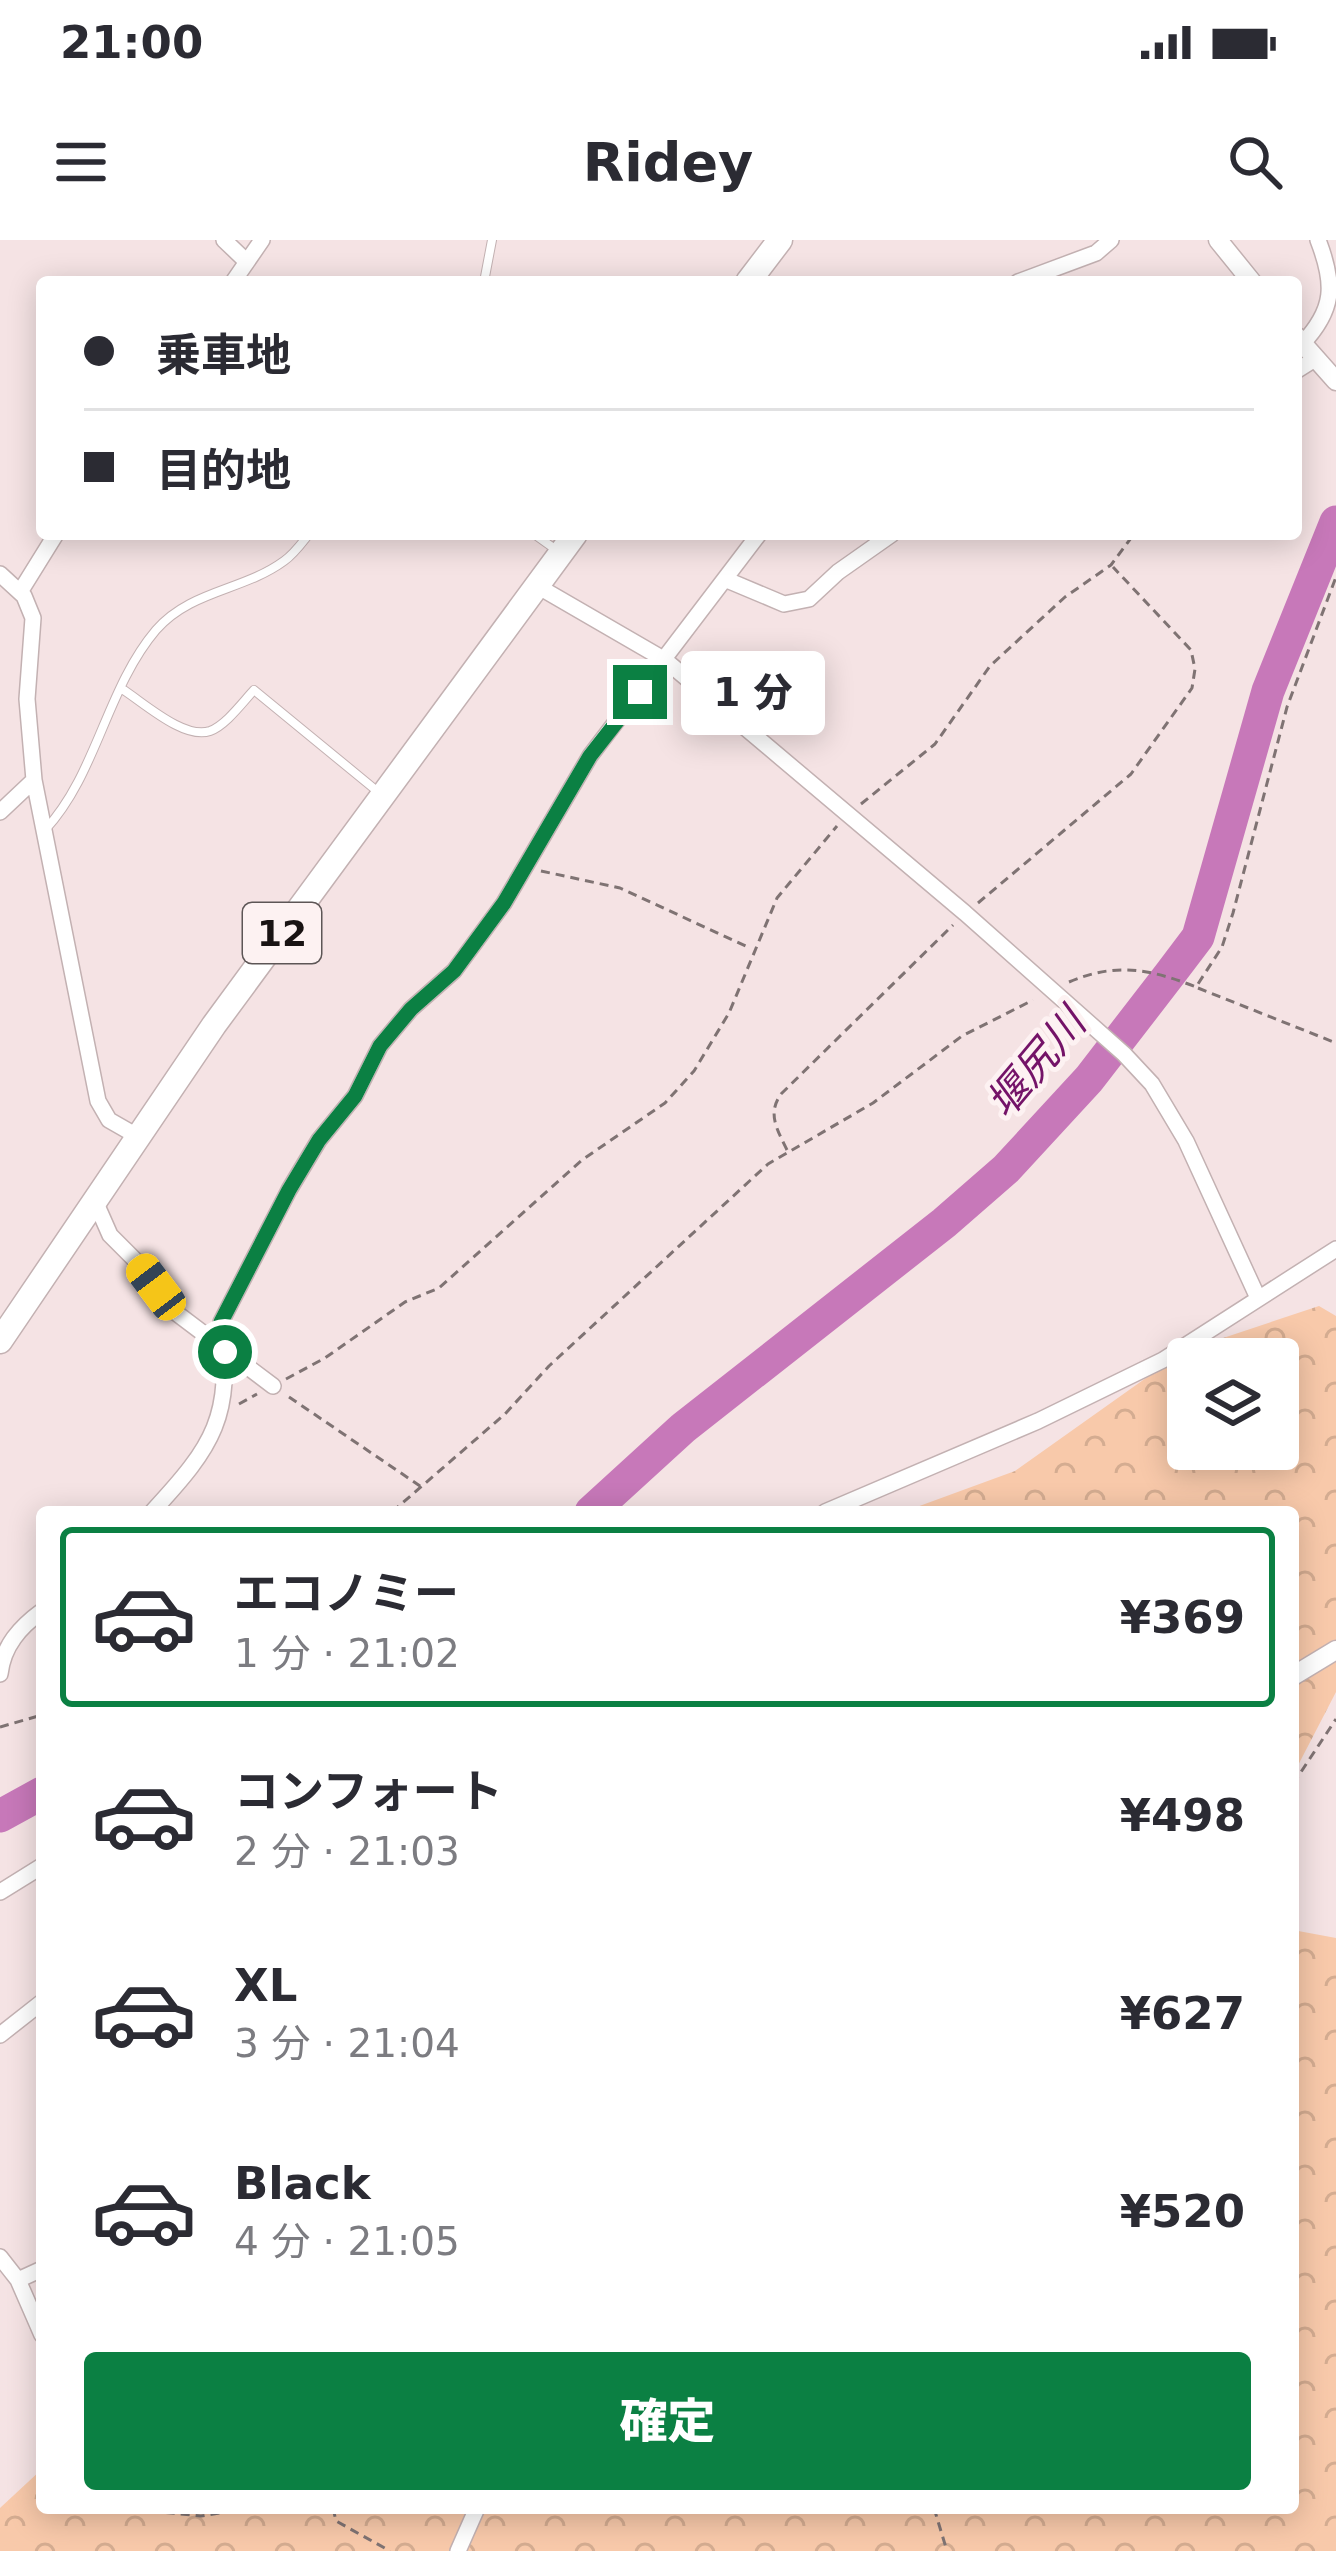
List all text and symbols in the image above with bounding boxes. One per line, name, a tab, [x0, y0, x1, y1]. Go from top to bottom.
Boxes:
text: 21:00	[60, 16, 203, 69]
icon: menu	[48, 129, 114, 195]
icon: search	[1222, 129, 1288, 195]
text: Ridey	[583, 131, 753, 194]
text: 乗車地	[156, 329, 291, 382]
text: 目的地	[156, 444, 291, 497]
callout: 1 分	[682, 650, 826, 734]
route end	[613, 665, 667, 719]
text: 1 分	[713, 670, 793, 715]
road number: 12	[243, 903, 321, 963]
water label: 堰尻川	[977, 996, 1098, 1127]
car	[120, 1247, 192, 1327]
route start	[198, 1325, 252, 1379]
map controls	[1167, 1338, 1299, 1470]
button: layers	[1167, 1338, 1299, 1470]
icon: car	[90, 1563, 198, 1671]
text: エコノミー	[234, 1567, 459, 1620]
text: ¥369	[1120, 1591, 1245, 1644]
text: 1 分 · 21:02	[234, 1631, 460, 1676]
icon: car	[90, 1761, 198, 1869]
text: コンフォート	[234, 1765, 503, 1818]
text: ¥498	[1120, 1789, 1245, 1842]
text: 2 分 · 21:03	[234, 1829, 460, 1874]
icon: car	[90, 1959, 198, 2067]
text: XL	[234, 1959, 297, 2012]
text: ¥627	[1120, 1987, 1245, 2040]
text: 3 分 · 21:04	[234, 2021, 460, 2066]
icon: car	[90, 2157, 198, 2265]
text: Black	[234, 2157, 371, 2210]
text: ¥520	[1120, 2185, 1245, 2238]
text: 4 分 · 21:05	[234, 2219, 460, 2264]
button: 確定	[84, 2352, 1251, 2490]

